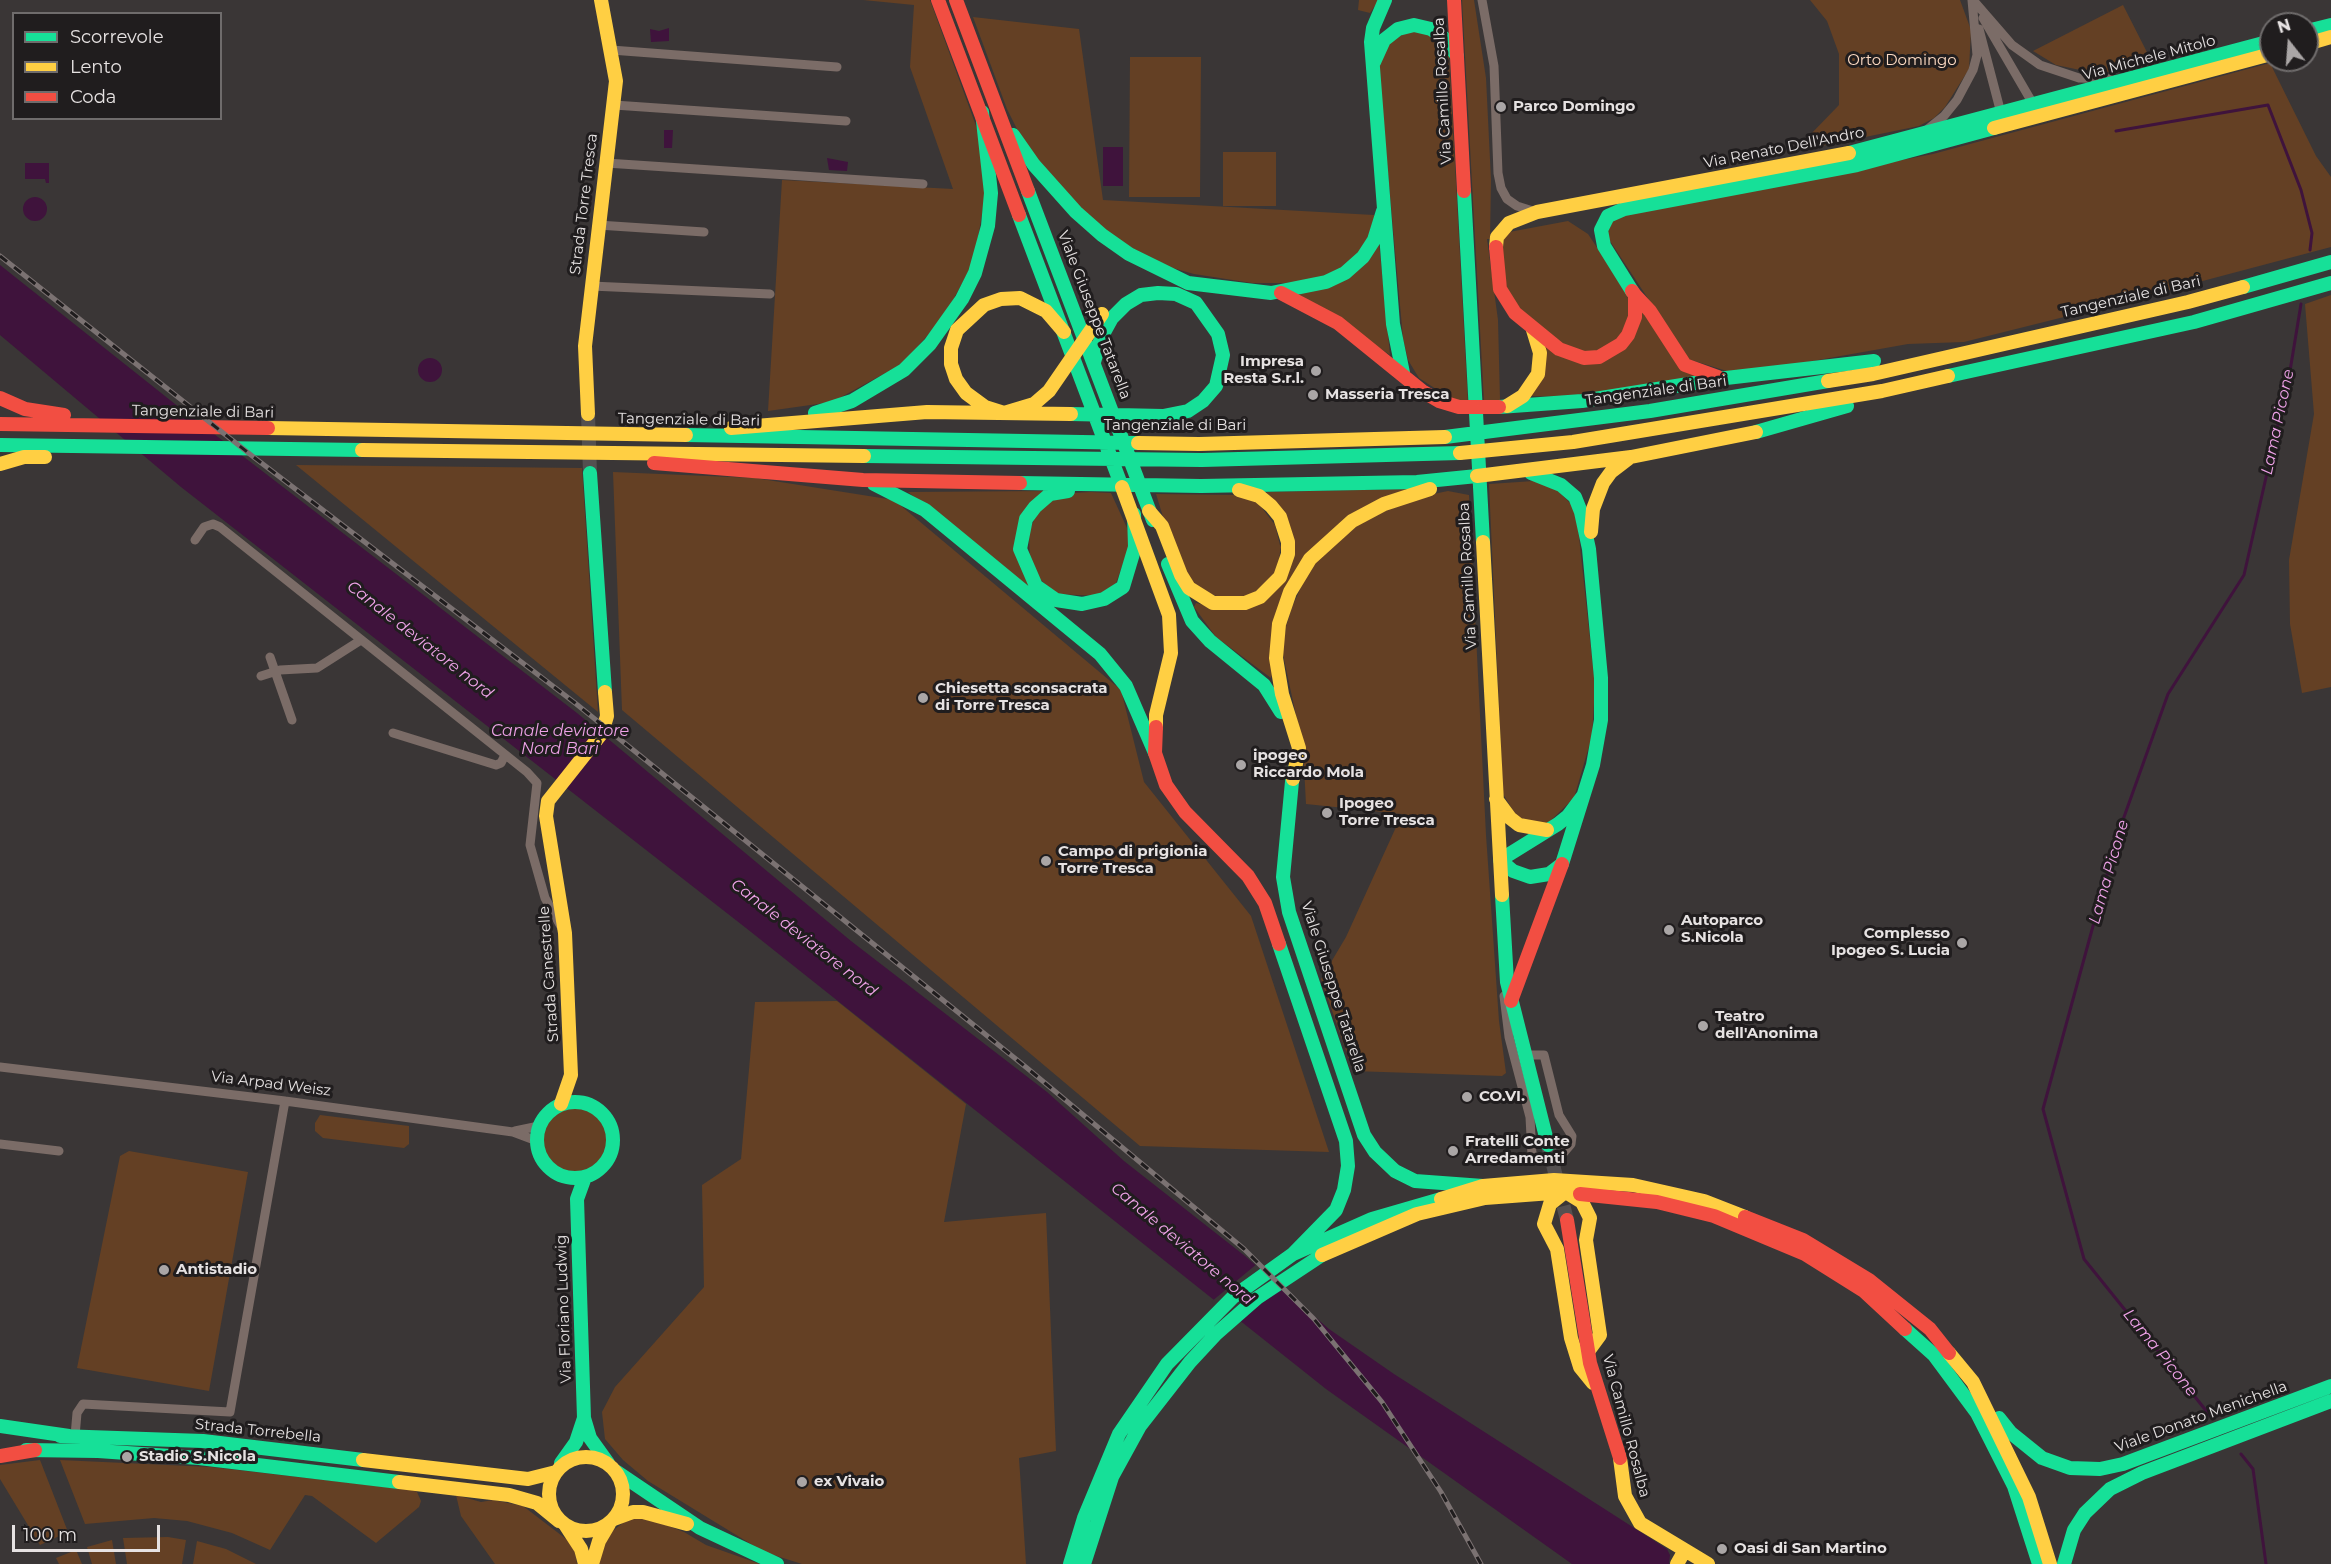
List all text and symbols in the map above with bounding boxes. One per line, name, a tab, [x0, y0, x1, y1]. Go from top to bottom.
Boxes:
legend	[12, 12, 222, 120]
north arrow	[2259, 12, 2319, 72]
text: N	[2275, 15, 2293, 37]
street label: Via Camillo Rosalba	[1430, 17, 1456, 165]
text: Scorrevole	[70, 26, 164, 48]
street label: Via Michele Mitolo	[2081, 32, 2217, 84]
park label: Orto Domingo	[1847, 52, 1957, 70]
text: Lento	[70, 56, 122, 78]
text: Coda	[70, 86, 116, 108]
place label: Parco Domingo	[1513, 98, 1635, 116]
marker: Parco Domingo	[1494, 100, 1508, 114]
street label: Via Renato Dell'Andro	[1702, 124, 1866, 172]
street label: Strada Torre Tresca	[566, 132, 602, 276]
street label: Viale Giuseppe Tatarella	[1054, 228, 1134, 402]
street label: Tangenziale di Bari	[2060, 272, 2202, 322]
place label: Impresa Resta S.r.l.	[1223, 353, 1304, 388]
marker: Impresa Resta S.r.l.	[1309, 364, 1323, 378]
water label: Lama Picone	[2257, 368, 2299, 476]
street label: Tangenziale di Bari	[1584, 372, 1728, 410]
place label: Masseria Tresca	[1325, 386, 1449, 404]
marker: Masseria Tresca	[1306, 388, 1320, 402]
street label: Tangenziale di Bari	[132, 402, 274, 422]
street label: Tangenziale di Bari	[618, 410, 760, 430]
street label: Tangenziale di Bari	[1104, 417, 1246, 435]
street label: Via Camillo Rosalba	[1455, 502, 1481, 650]
water label: Canale deviatore nord	[343, 577, 497, 703]
place label: Chiesetta sconsacrata di Torre Tresca	[935, 680, 1107, 715]
marker: Chiesetta sconsacrata di Torre Tresca	[916, 691, 930, 705]
water label: Canale deviatore Nord Bari	[491, 721, 629, 759]
place label: ipogeo Riccardo Mola	[1253, 747, 1364, 782]
marker: ipogeo Riccardo Mola	[1234, 758, 1248, 772]
place label: Ipogeo Torre Tresca	[1339, 795, 1435, 830]
marker: Ipogeo Torre Tresca	[1320, 806, 1334, 820]
water label: Lama Picone	[2085, 818, 2133, 926]
place label: Campo di prigionia Torre Tresca	[1058, 843, 1208, 878]
marker: Campo di prigionia Torre Tresca	[1039, 854, 1053, 868]
water label: Canale deviatore nord	[727, 875, 881, 1001]
street label: Viale Giuseppe Tatarella	[1297, 899, 1369, 1075]
street label: Strada Canestrelle	[535, 905, 563, 1043]
place label: Autoparco S.Nicola	[1681, 912, 1763, 947]
marker: Autoparco S.Nicola	[1662, 923, 1676, 937]
place label: Complesso Ipogeo S. Lucia	[1831, 925, 1950, 960]
marker: Complesso Ipogeo S. Lucia	[1955, 936, 1969, 950]
place label: Teatro dell'Anonima	[1715, 1008, 1818, 1043]
marker: Teatro dell'Anonima	[1696, 1019, 1710, 1033]
street label: Via Arpad Weisz	[210, 1068, 332, 1100]
place label: CO.VI.	[1479, 1088, 1525, 1106]
marker: CO.VI.	[1460, 1090, 1474, 1104]
place label: Fratelli Conte Arredamenti	[1465, 1133, 1570, 1168]
marker: Fratelli Conte Arredamenti	[1446, 1144, 1460, 1158]
water label: Canale deviatore nord	[1107, 1179, 1257, 1309]
street label: Via Floriano Ludwig	[552, 1234, 576, 1384]
place label: Antistadio	[176, 1261, 257, 1279]
marker: Antistadio	[157, 1263, 171, 1277]
water label: Lama Picone	[2119, 1305, 2201, 1401]
street label: Via Camillo Rosalba	[1598, 1353, 1654, 1499]
street label: Viale Donato Menichella	[2112, 1377, 2290, 1457]
street label: Strada Torrebella	[194, 1415, 322, 1447]
place label: Stadio S.Nicola	[139, 1448, 256, 1466]
marker: Stadio S.Nicola	[120, 1450, 134, 1464]
place label: ex Vivaio	[814, 1473, 884, 1491]
marker: ex Vivaio	[795, 1475, 809, 1489]
scale bar	[15, 1513, 164, 1551]
text: 100 m	[23, 1524, 77, 1546]
place label: Oasi di San Martino	[1734, 1540, 1887, 1558]
marker: Oasi di San Martino	[1715, 1542, 1729, 1556]

